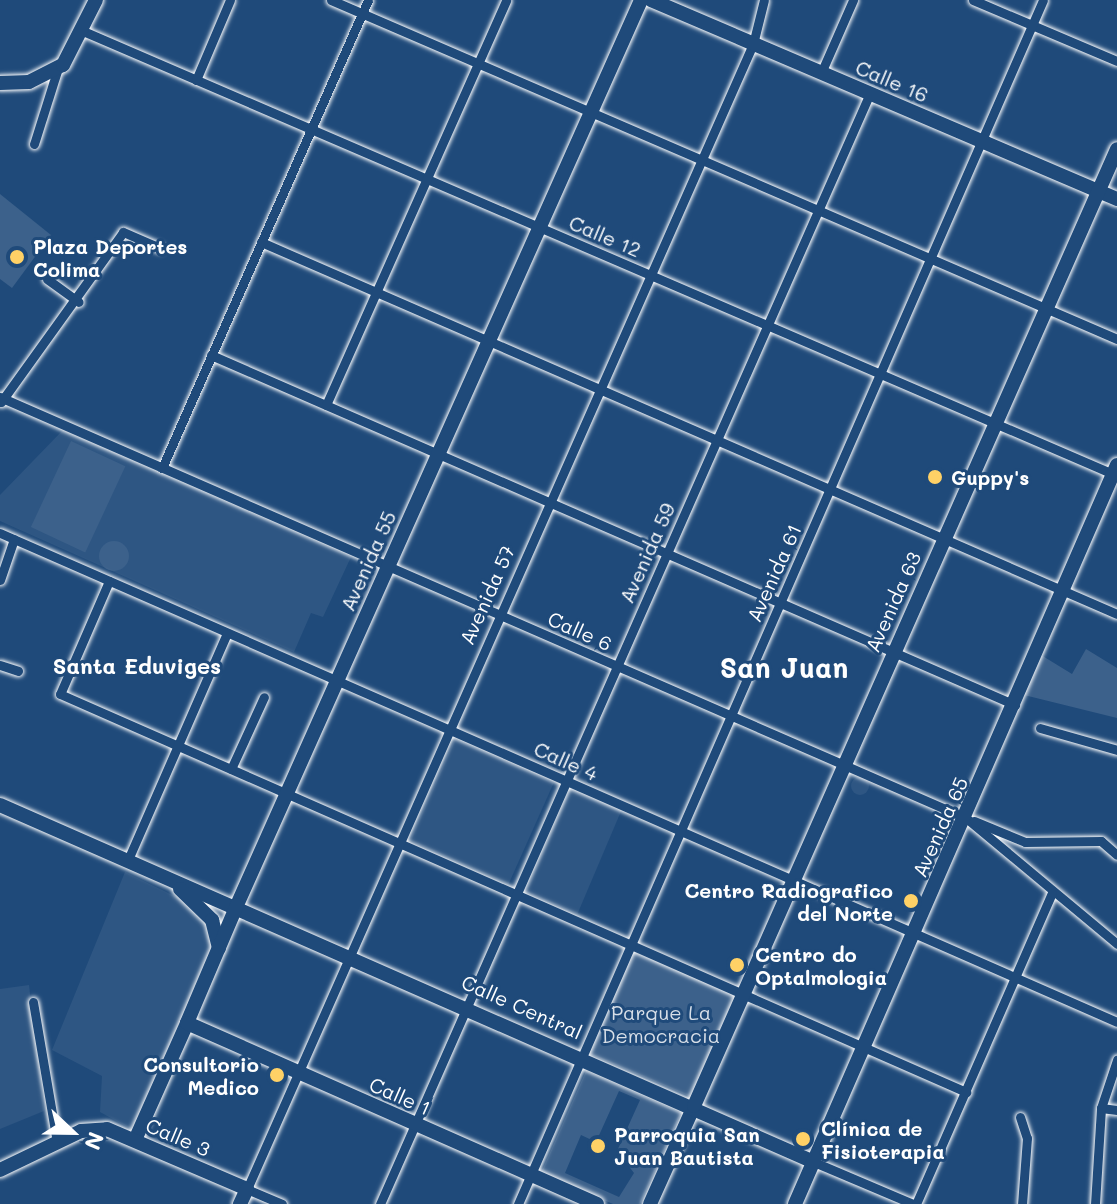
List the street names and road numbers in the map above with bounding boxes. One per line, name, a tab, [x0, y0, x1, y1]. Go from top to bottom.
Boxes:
street label: Calle 16	[852, 55, 932, 107]
street label: Calle 12	[565, 210, 645, 262]
street label: Avenida 59	[614, 499, 680, 607]
street label: Avenida 55	[335, 507, 401, 615]
street label: Avenida 61	[742, 520, 806, 626]
street label: Avenida 57	[454, 542, 520, 648]
street label: Avenida 63	[860, 548, 926, 656]
street label: Calle 6	[544, 606, 616, 656]
street label: Calle 4	[530, 736, 602, 786]
street label: Avenida 65	[907, 773, 973, 881]
street label: Calle Central	[458, 970, 586, 1044]
street label: Calle 1	[366, 1072, 434, 1120]
street label: Calle 3	[142, 1113, 214, 1161]

